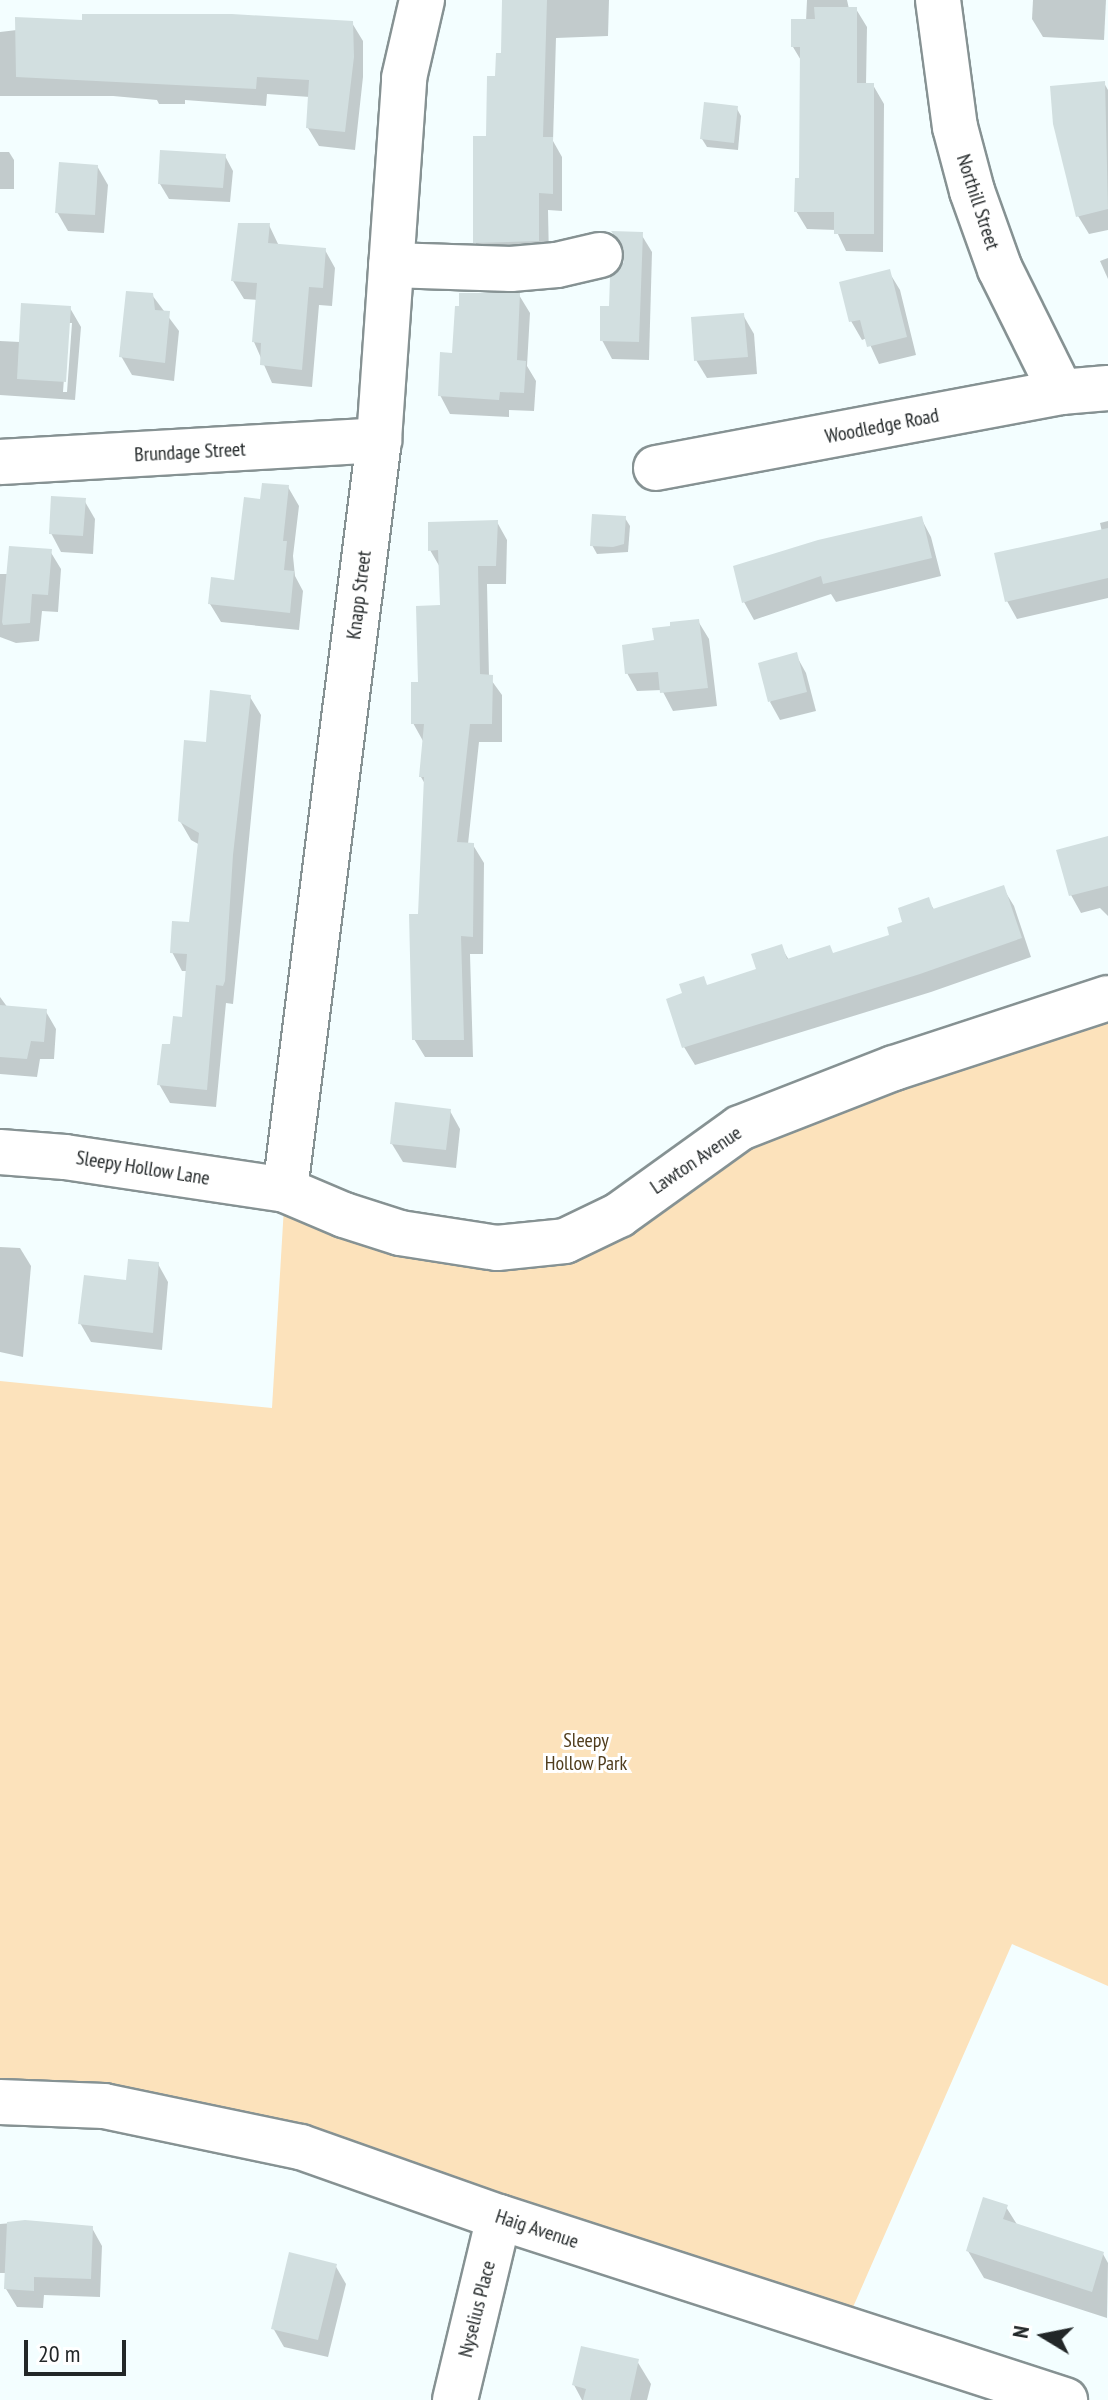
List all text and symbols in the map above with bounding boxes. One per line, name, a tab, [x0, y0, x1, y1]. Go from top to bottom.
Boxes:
street label: Northill Street	[951, 151, 1005, 253]
street label: Woodledge Road	[823, 403, 941, 449]
street label: Brundage Street	[134, 437, 246, 467]
street label: Knapp Street	[342, 549, 376, 641]
street label: Lawton Avenue	[646, 1121, 746, 1199]
street label: Sleepy Hollow Lane	[74, 1146, 212, 1190]
park label: Sleepy Hollow Park	[545, 1729, 627, 1776]
street label: Haig Avenue	[492, 2204, 582, 2254]
street label: Nyselius Place	[453, 2258, 501, 2360]
north arrow	[1004, 2296, 1084, 2376]
scale bar	[28, 2324, 130, 2374]
text: N	[1006, 2324, 1035, 2340]
text: 20 m	[38, 2338, 80, 2369]

